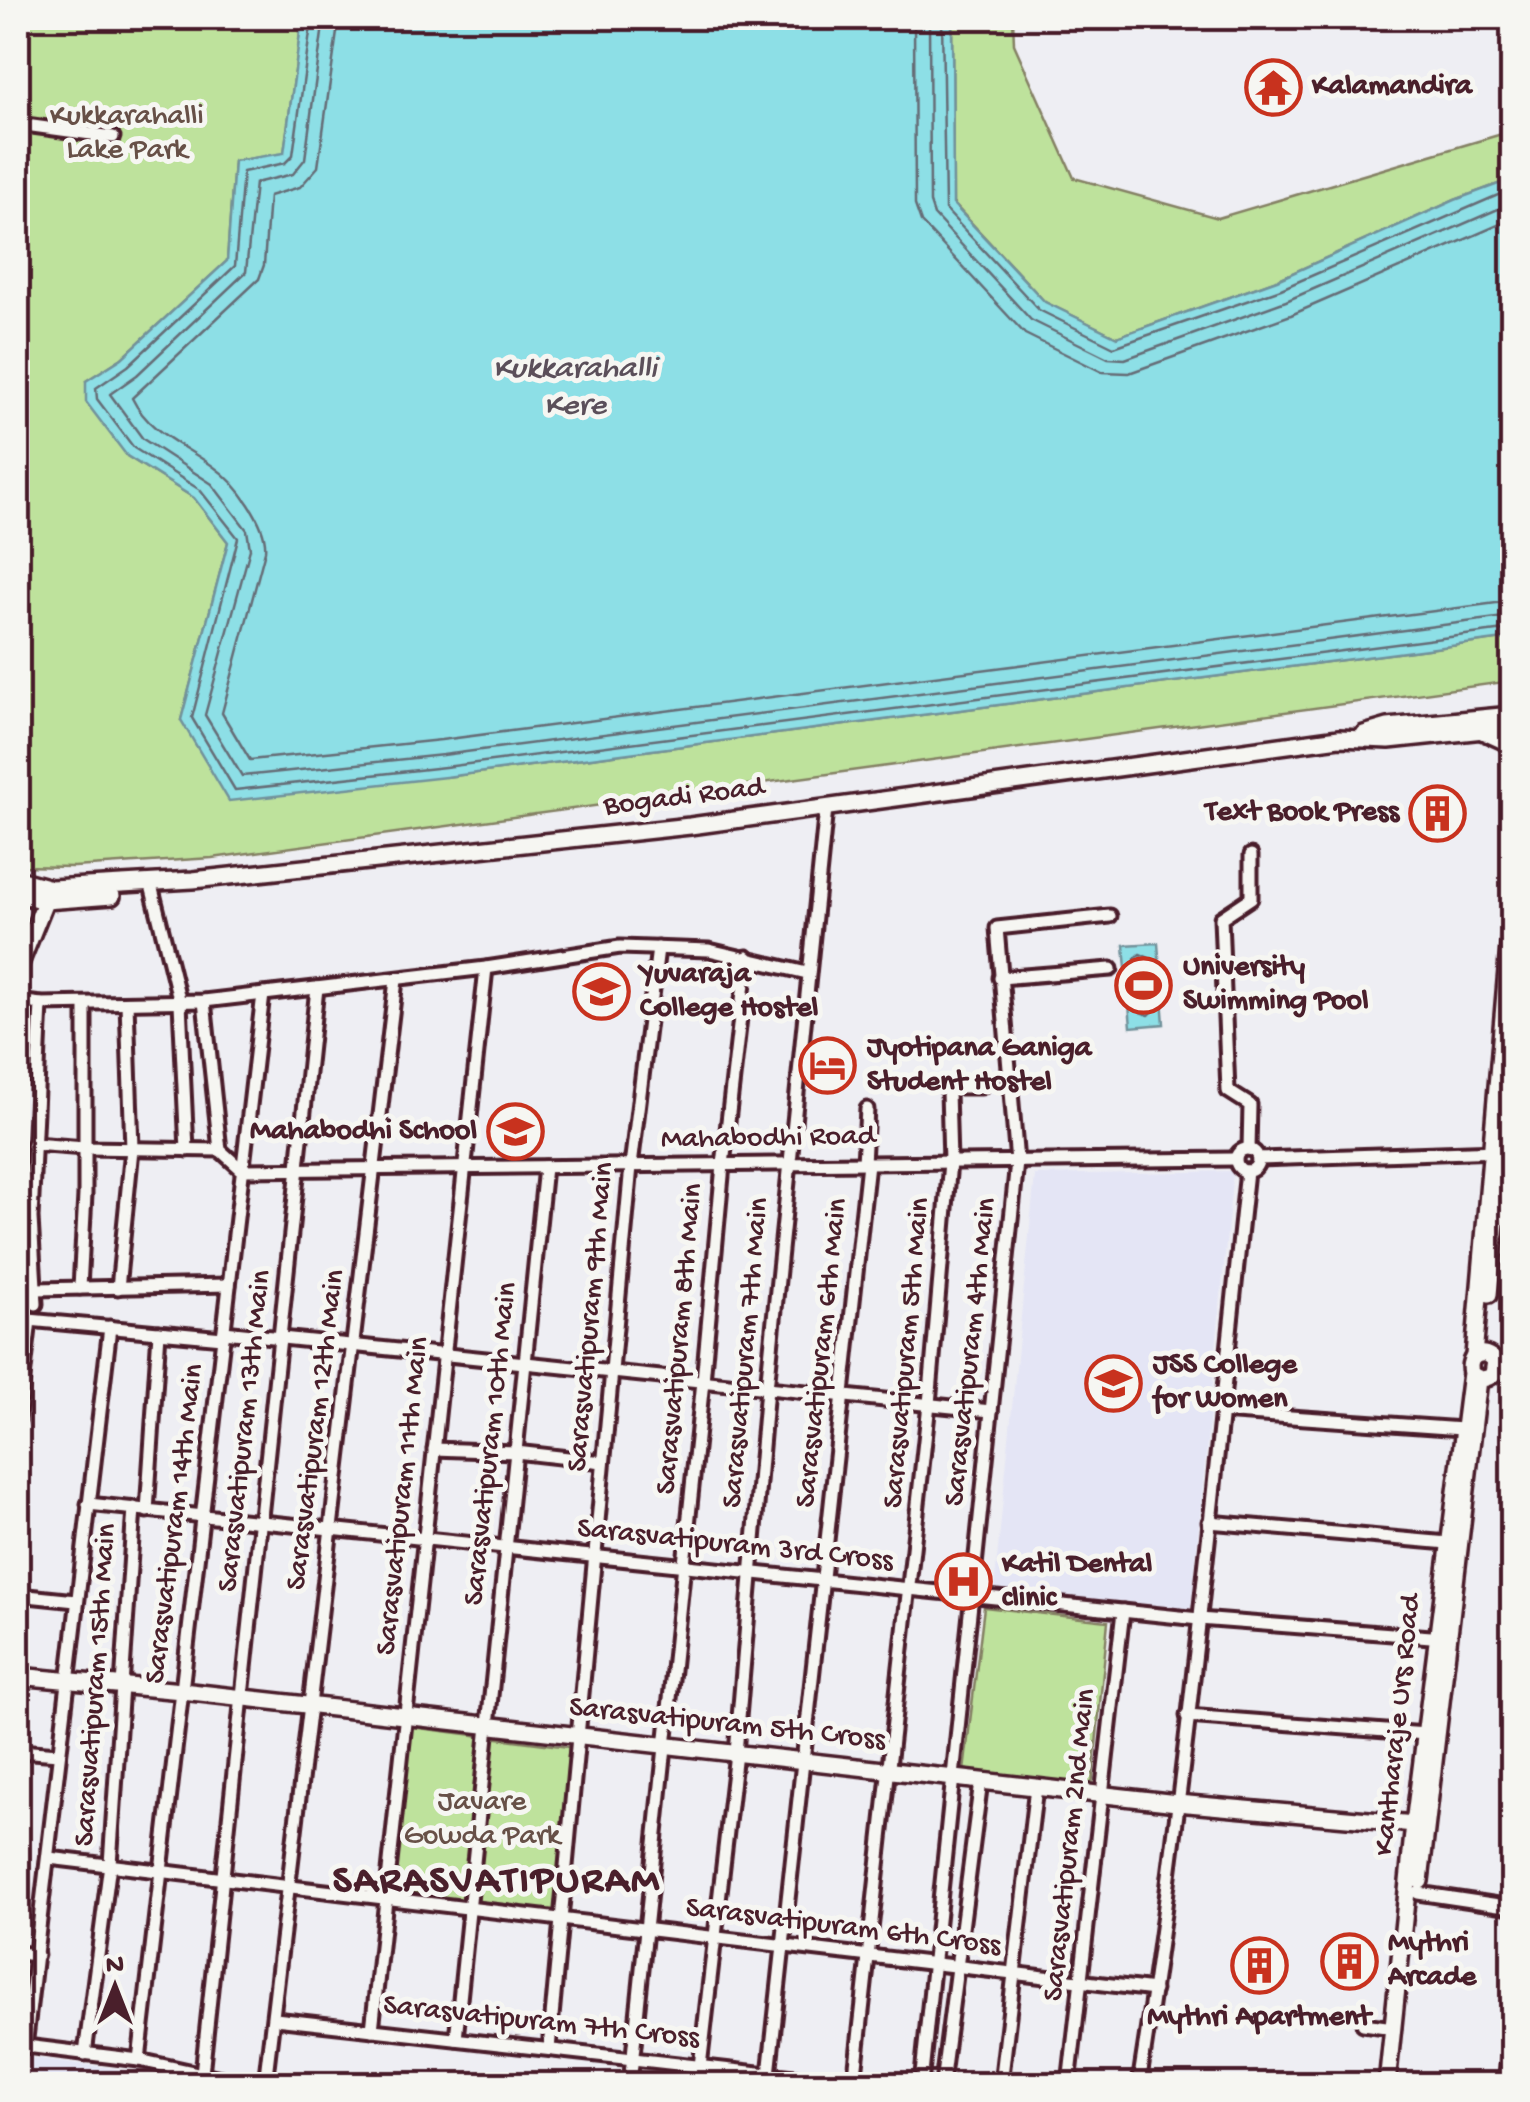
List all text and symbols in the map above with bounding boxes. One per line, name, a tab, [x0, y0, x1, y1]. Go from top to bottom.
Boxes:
temple icon: Kalamandira	[1243, 57, 1303, 117]
place label: Kalamandira	[1311, 70, 1473, 105]
park label: Kukkarahalli Lake Park	[50, 100, 204, 169]
water label: Kukkarahalli Kere	[493, 351, 660, 426]
street label: Bogadi Road	[601, 771, 769, 825]
building icon: Text Book Press	[1408, 783, 1468, 843]
place label: Text Book Press	[1203, 796, 1401, 831]
place label: University Swimming Pool	[1183, 951, 1369, 1020]
sports icon: University Swimming Pool	[1114, 955, 1174, 1015]
place label: Yuvaraja College Hostel	[637, 958, 819, 1027]
school or university icon: Yuvaraja College Hostel	[571, 962, 631, 1022]
place label: Jyotipana Ganiga Student Hostel	[866, 1032, 1093, 1101]
hotel icon: Jyotipana Ganiga Student Hostel	[798, 1036, 858, 1096]
school or university icon: Mahabodhi School	[486, 1102, 546, 1162]
place label: Mahabodhi School	[250, 1115, 477, 1150]
street label: Mahabodhi Road	[660, 1120, 878, 1158]
street label: Sarasvatipuram 9th Main	[561, 1161, 623, 1473]
street label: Sarasvatipuram 8th Main	[650, 1182, 712, 1496]
street label: Sarasvatipuram 7th Main	[716, 1196, 778, 1510]
street label: Sarasvatipuram 5th Main	[877, 1196, 939, 1510]
street label: Sarasvatipuram 4th Main	[938, 1196, 1006, 1508]
street label: Sarasvatipuram 6th Main	[789, 1197, 857, 1509]
street label: Sarasvatipuram 13th Main	[212, 1268, 280, 1594]
street label: Sarasvatipuram 12th Main	[280, 1268, 354, 1592]
street label: Sarasvatipuram 10th Main	[458, 1281, 526, 1607]
street label: Sarasvatipuram 11th Main	[370, 1335, 438, 1657]
place label: JSS College for Women	[1151, 1349, 1298, 1418]
school or university icon: JSS College for Women	[1084, 1353, 1144, 1413]
street label: Sarasvatipuram 14th Main	[139, 1362, 213, 1686]
street label: Sarasvatipuram 3rd Cross	[575, 1512, 896, 1580]
street label: Sarasvatipuram 15th Main	[68, 1522, 126, 1848]
place label: Katil Dental clinic	[1001, 1548, 1153, 1617]
hospital icon: Katil Dental clinic	[933, 1552, 993, 1612]
street label: Kantharaje Urs Road	[1368, 1590, 1430, 1857]
street label: Sarasvatipuram 2nd Main	[1037, 1687, 1105, 2003]
street label: Sarasvatipuram 5th Cross	[567, 1691, 888, 1759]
park label: Javare Gowda Park	[404, 1786, 563, 1855]
district label: SARASVATIPURAM	[333, 1859, 661, 1906]
street label: Sarasvatipuram 6th Cross	[683, 1891, 1004, 1965]
place label: Mythri Arcade	[1387, 1927, 1478, 1996]
building icon: Mythri Arcade	[1319, 1931, 1379, 1991]
building icon: Mythri Apartment	[1229, 1935, 1289, 1995]
north arrow	[65, 1937, 165, 2037]
text: N	[106, 1950, 124, 1983]
street label: Sarasvatipuram 7th Cross	[381, 1989, 702, 2057]
place label: Mythri Apartment	[1147, 2001, 1373, 2036]

